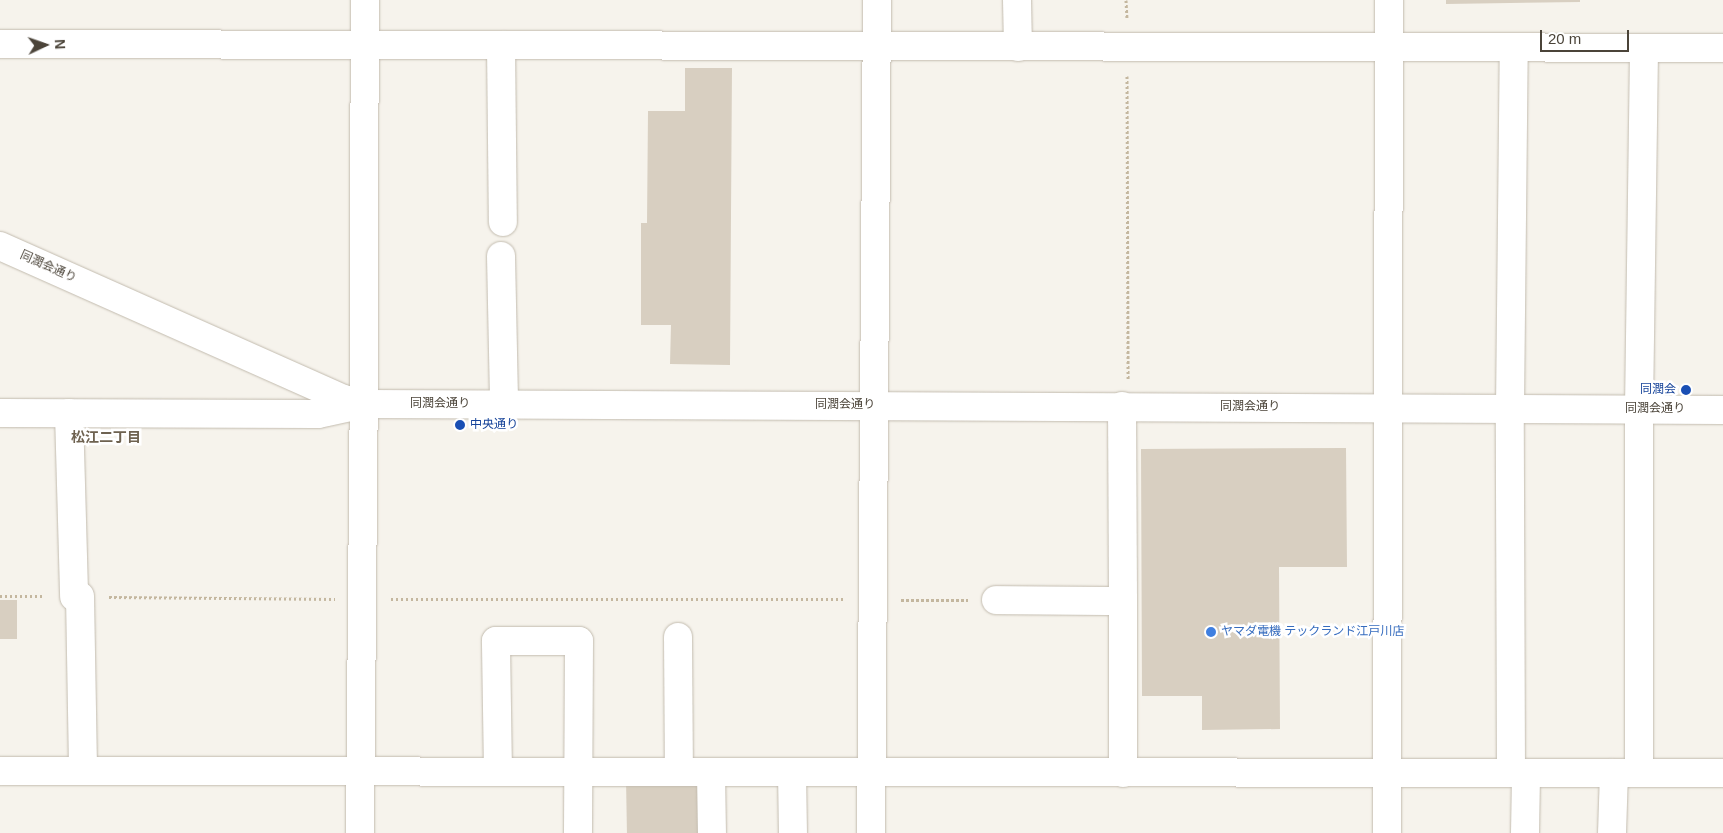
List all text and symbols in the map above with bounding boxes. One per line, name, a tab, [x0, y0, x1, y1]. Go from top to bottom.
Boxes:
north arrow	[20, 20, 70, 70]
scale bar	[1543, 20, 1632, 52]
text: 20 m	[1548, 30, 1581, 47]
text: N	[52, 39, 68, 50]
street label: 同潤会通り	[18, 248, 78, 286]
place label: 同潤会	[1640, 383, 1676, 397]
marker: 同潤会	[1680, 384, 1692, 396]
street label: 同潤会通り	[410, 397, 470, 411]
street label: 同潤会通り	[815, 398, 875, 412]
street label: 同潤会通り	[1220, 400, 1280, 414]
street label: 同潤会通り	[1625, 402, 1685, 416]
place label: 中央通り	[470, 418, 518, 432]
marker: 中央通り	[454, 419, 466, 431]
district label: 松江二丁目	[71, 429, 141, 445]
place label: ヤマダ電機 テックランド江戸川店	[1221, 625, 1404, 639]
marker: ヤマダ電機 テックランド江戸川店	[1205, 626, 1217, 638]

